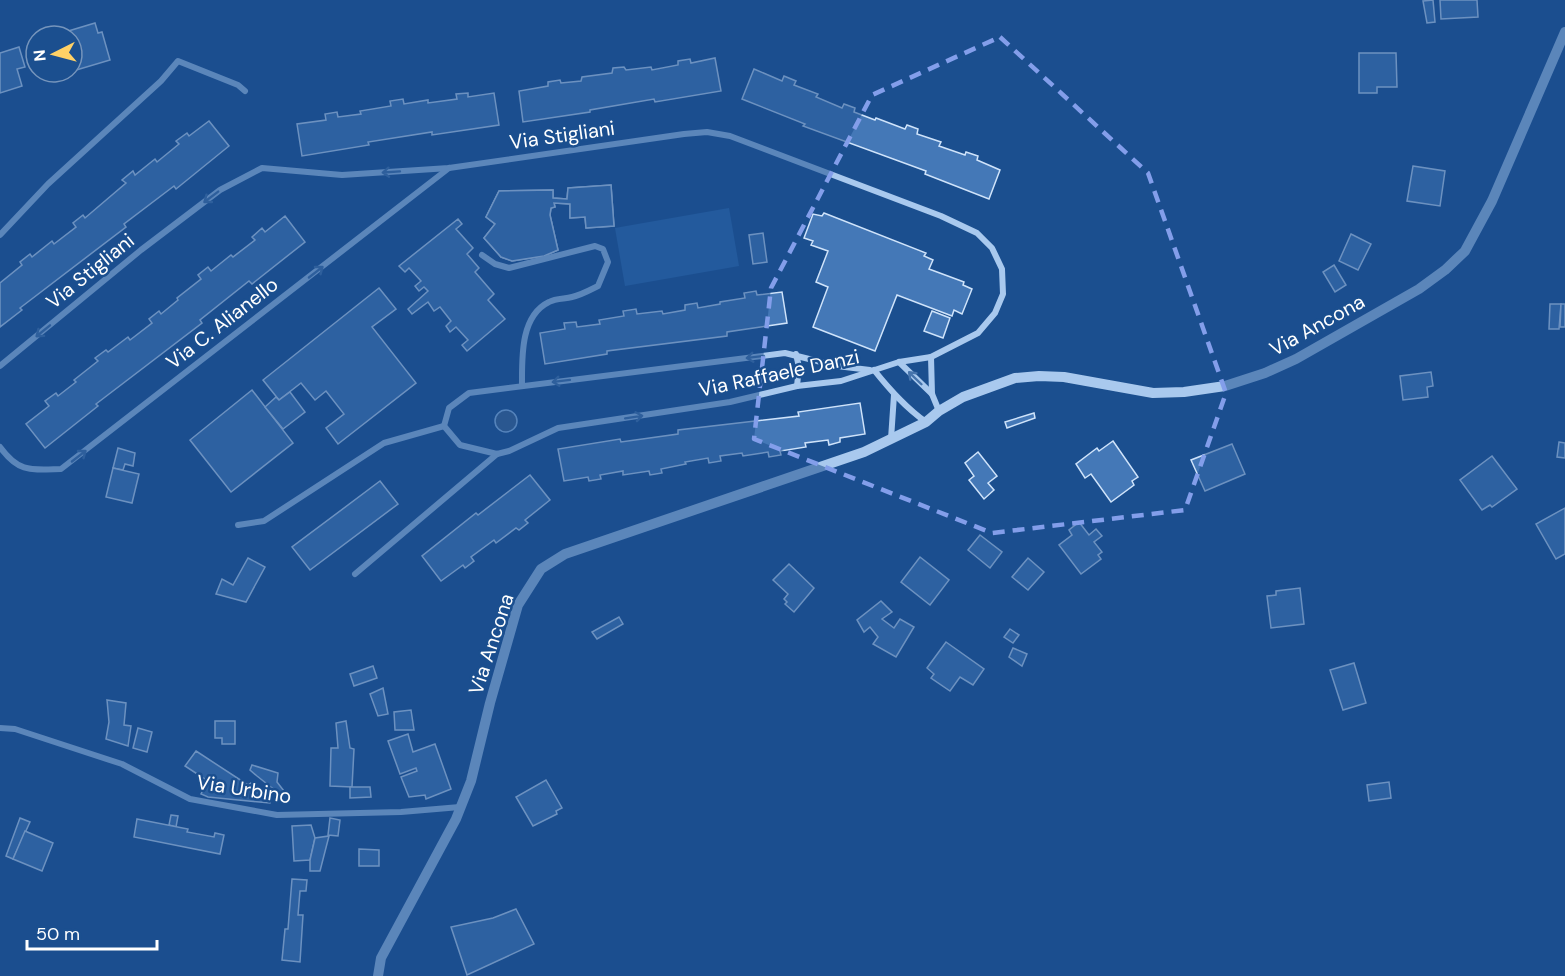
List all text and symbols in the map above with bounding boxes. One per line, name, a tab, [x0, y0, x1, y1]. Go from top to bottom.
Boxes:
north arrow	[24, 24, 84, 84]
text: N	[29, 49, 51, 62]
street label: Via Stigliani	[508, 115, 616, 155]
one-way arrow	[381, 167, 401, 178]
one-way arrow	[204, 190, 220, 203]
street label: Via Stigliani	[41, 227, 139, 315]
one-way arrow	[307, 265, 323, 278]
street label: Via C. Alianello	[161, 271, 283, 375]
street label: Via Ancona	[1265, 288, 1369, 362]
one-way arrow	[35, 325, 51, 338]
street label: Via Raffaele Danzi	[696, 343, 862, 403]
one-way arrow	[745, 352, 765, 363]
one-way arrow	[908, 371, 923, 385]
one-way arrow	[552, 376, 572, 387]
one-way arrow	[623, 411, 643, 422]
one-way arrow	[71, 449, 87, 462]
street label: Via Ancona	[462, 590, 520, 698]
street label: Via Urbino	[195, 769, 293, 809]
scale bar	[27, 913, 158, 951]
text: 50 m	[36, 922, 80, 946]

